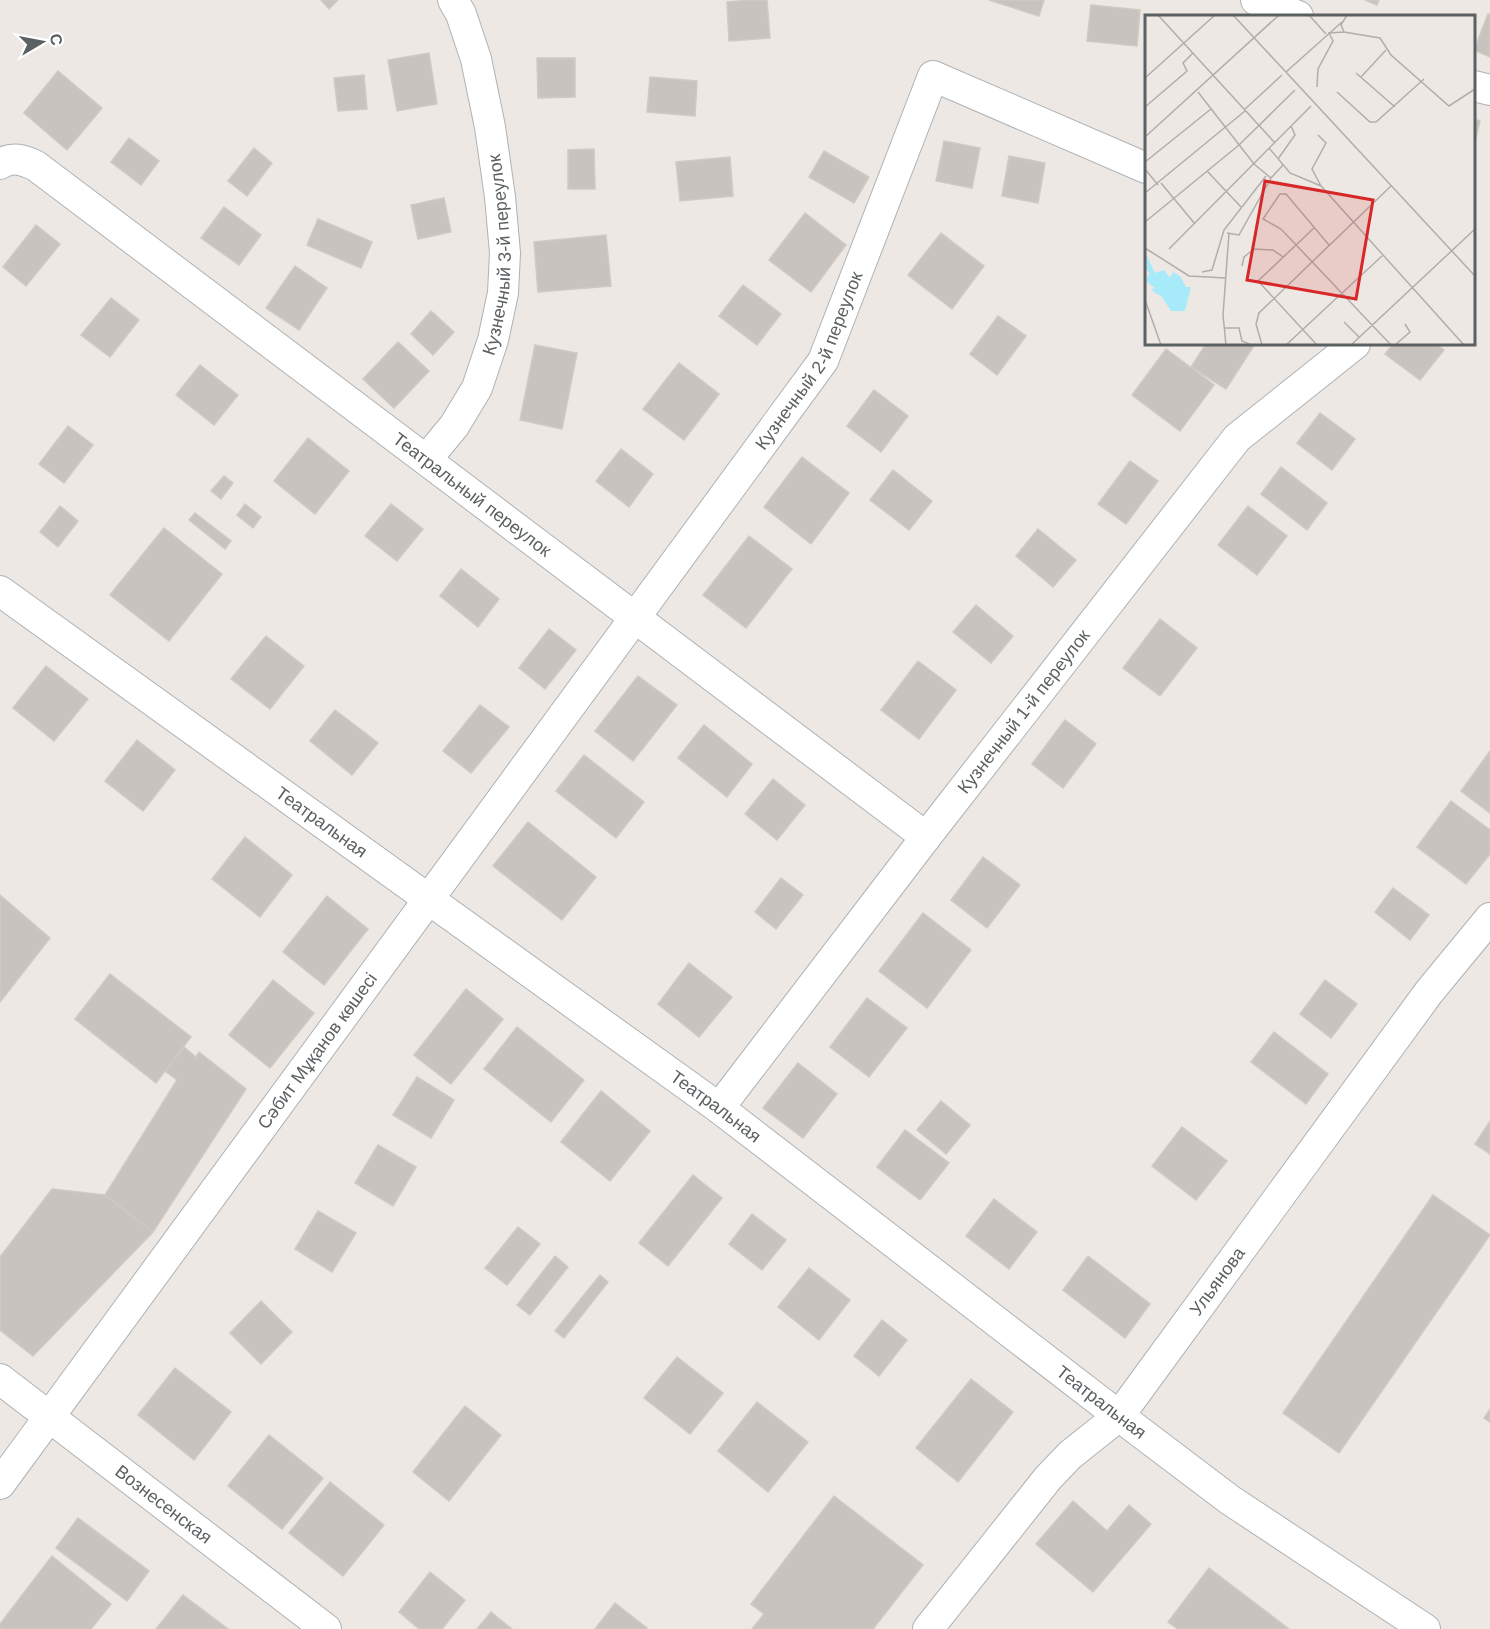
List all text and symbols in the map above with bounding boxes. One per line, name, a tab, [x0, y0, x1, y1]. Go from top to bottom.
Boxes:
north arrow	[12, 12, 72, 72]
inset map	[1145, 15, 1475, 345]
text: С	[47, 32, 66, 47]
street label: Кузнечный 3-й переулок	[479, 153, 515, 358]
street label: Кузнечный 2-й переулок	[751, 269, 867, 454]
street label: Театральный переулок	[389, 429, 555, 561]
street label: Кузнечный 1-й переулок	[954, 626, 1094, 798]
street label: Театральная	[272, 783, 371, 862]
street label: Сәбит Мұқанов көшесі	[254, 969, 381, 1133]
street label: Театральная	[667, 1066, 765, 1147]
street label: Ульянова	[1186, 1243, 1249, 1319]
street label: Театральная	[1053, 1362, 1150, 1443]
street label: Вознесенская	[111, 1461, 216, 1548]

